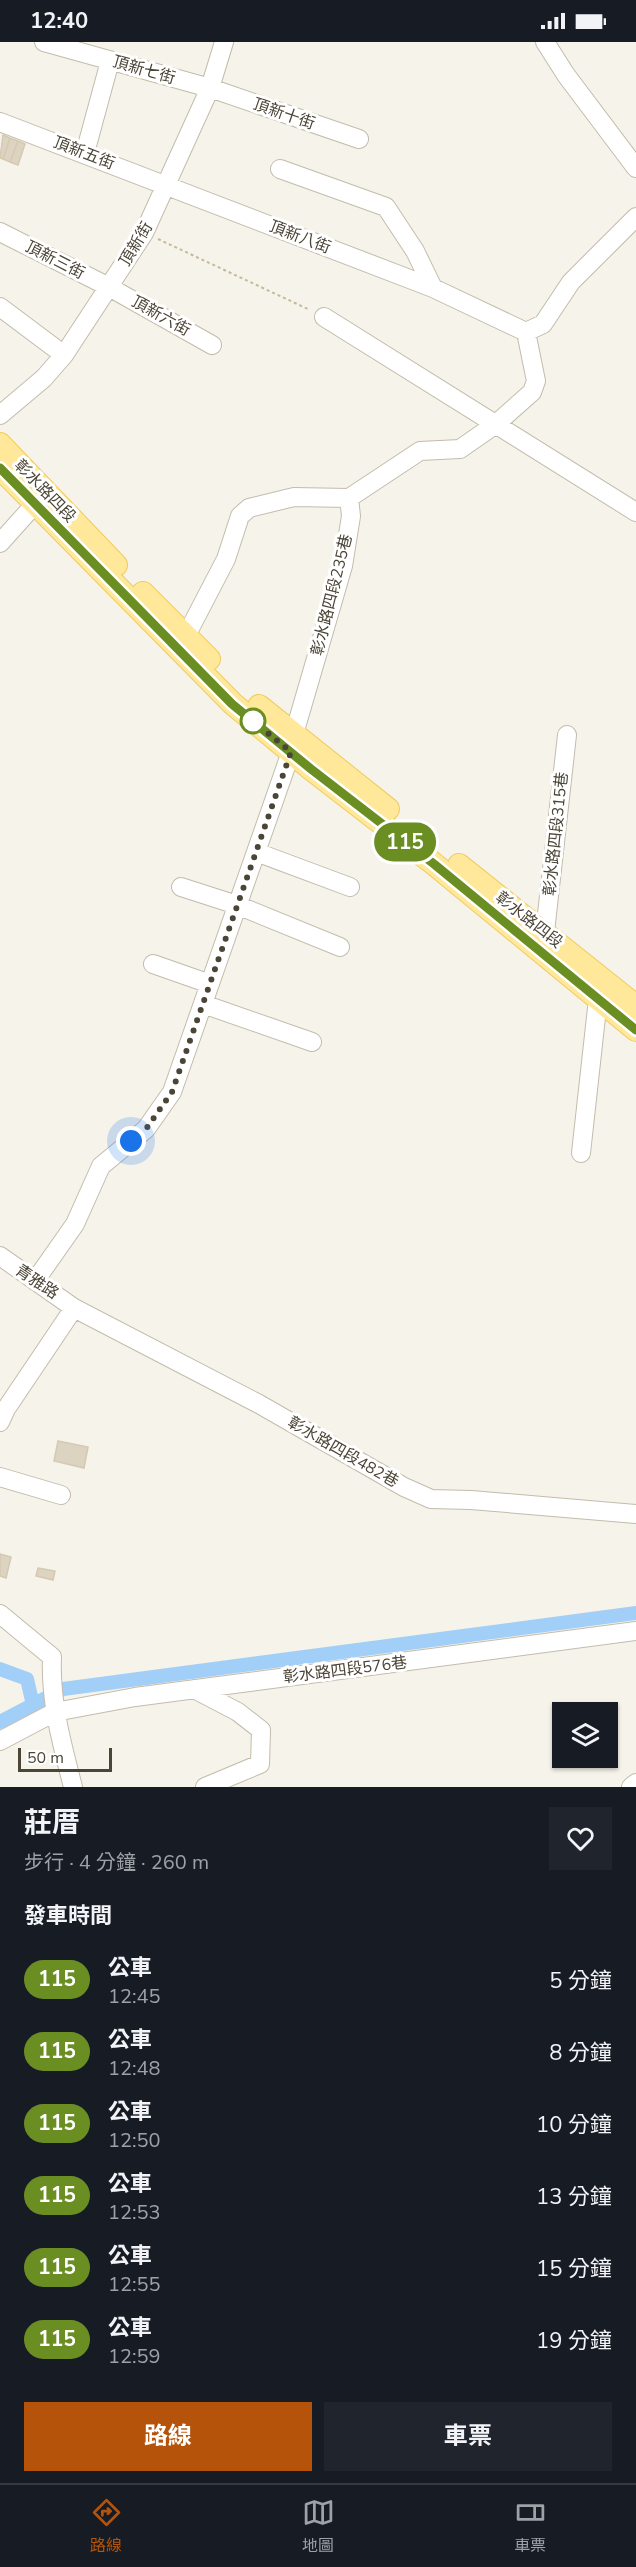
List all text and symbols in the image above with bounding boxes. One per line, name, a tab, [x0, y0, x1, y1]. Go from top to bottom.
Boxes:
text: 12:40	[30, 6, 88, 36]
street label: 頂新七街	[110, 51, 178, 89]
street label: 頂新十街	[250, 93, 318, 135]
street label: 頂新五街	[50, 131, 118, 175]
street label: 頂新八街	[266, 215, 334, 259]
street label: 頂新街	[114, 218, 158, 270]
street label: 頂新三街	[21, 236, 89, 284]
street label: 頂新六街	[128, 291, 194, 341]
street label: 彰水路四段	[9, 455, 81, 527]
street label: 彰水路四段235巷	[306, 532, 358, 658]
unlabelled marker	[240, 708, 266, 734]
street label: 彰水路四段315巷	[539, 771, 573, 897]
line badge: 115	[370, 822, 440, 862]
text: 115	[386, 828, 424, 856]
street label: 彰水路四段	[491, 887, 567, 953]
your location	[116, 1126, 146, 1156]
street label: 青雅路	[11, 1259, 63, 1305]
street label: 彰水路四段482巷	[283, 1411, 403, 1493]
street label: 彰水路四段576巷	[282, 1651, 408, 1689]
map controls	[552, 1702, 618, 1768]
button: layers	[552, 1702, 618, 1768]
scale bar	[18, 1745, 112, 1772]
text: 50 m	[27, 1747, 64, 1769]
text: 莊厝	[24, 1804, 80, 1842]
button: heart	[549, 1807, 612, 1870]
text: 步行 · 4 分鐘 · 260 m	[24, 1849, 209, 1876]
text: 發車時間	[24, 1901, 112, 1931]
text: 公車	[108, 1953, 152, 1983]
text: 115	[38, 1965, 76, 1993]
text: 5 分鐘	[549, 1966, 612, 1996]
text: 12:45	[108, 1983, 161, 2010]
text: 公車	[108, 2025, 152, 2055]
text: 115	[38, 2037, 76, 2065]
text: 8 分鐘	[549, 2038, 612, 2068]
text: 12:48	[108, 2055, 161, 2082]
text: 公車	[108, 2097, 152, 2127]
text: 115	[38, 2109, 76, 2137]
text: 10 分鐘	[536, 2110, 612, 2140]
text: 12:50	[108, 2127, 161, 2154]
text: 公車	[108, 2169, 152, 2199]
text: 115	[38, 2181, 76, 2209]
text: 13 分鐘	[536, 2182, 612, 2212]
text: 12:53	[108, 2199, 161, 2226]
text: 公車	[108, 2241, 152, 2271]
text: 115	[38, 2253, 76, 2281]
text: 15 分鐘	[536, 2254, 612, 2284]
text: 12:55	[108, 2271, 161, 2298]
text: 公車	[108, 2313, 152, 2343]
text: 115	[38, 2325, 76, 2353]
text: 19 分鐘	[536, 2326, 612, 2356]
text: 12:59	[108, 2343, 161, 2370]
button: 路線	[24, 2402, 312, 2471]
button: 車票	[324, 2402, 612, 2471]
tab: 路線	[90, 2496, 123, 2557]
tab: 地圖	[302, 2496, 335, 2557]
tab: 車票	[514, 2496, 547, 2557]

